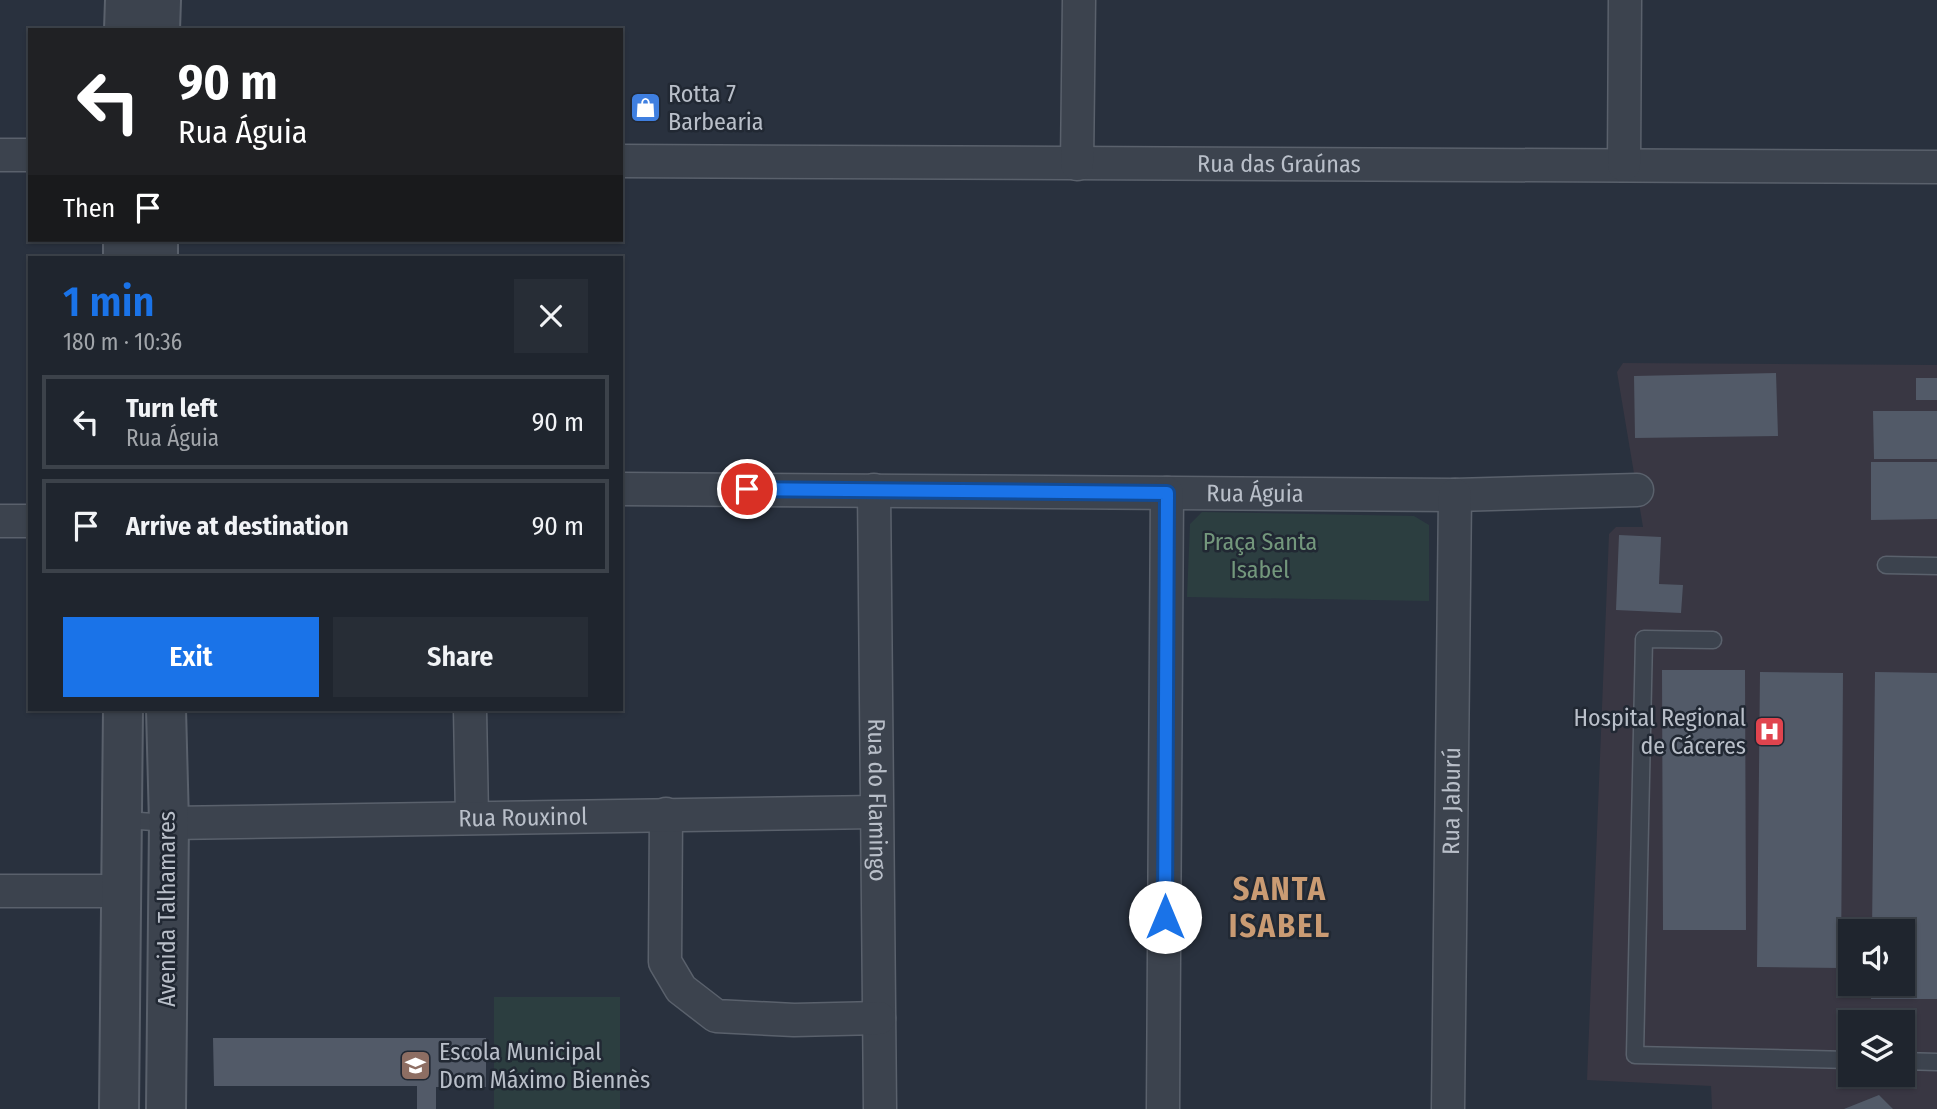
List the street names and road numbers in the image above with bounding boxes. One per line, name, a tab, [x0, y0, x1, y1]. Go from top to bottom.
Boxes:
street label: Rua das Graúnas	[1197, 150, 1361, 178]
street label: Rua Águia	[1206, 479, 1304, 508]
street label: Rua do Flamingo	[862, 718, 892, 882]
street label: Rua Jaburú	[1437, 747, 1466, 855]
street label: Rua Rouxinol	[458, 802, 588, 832]
street label: Avenida Talhamares	[153, 811, 181, 1007]

